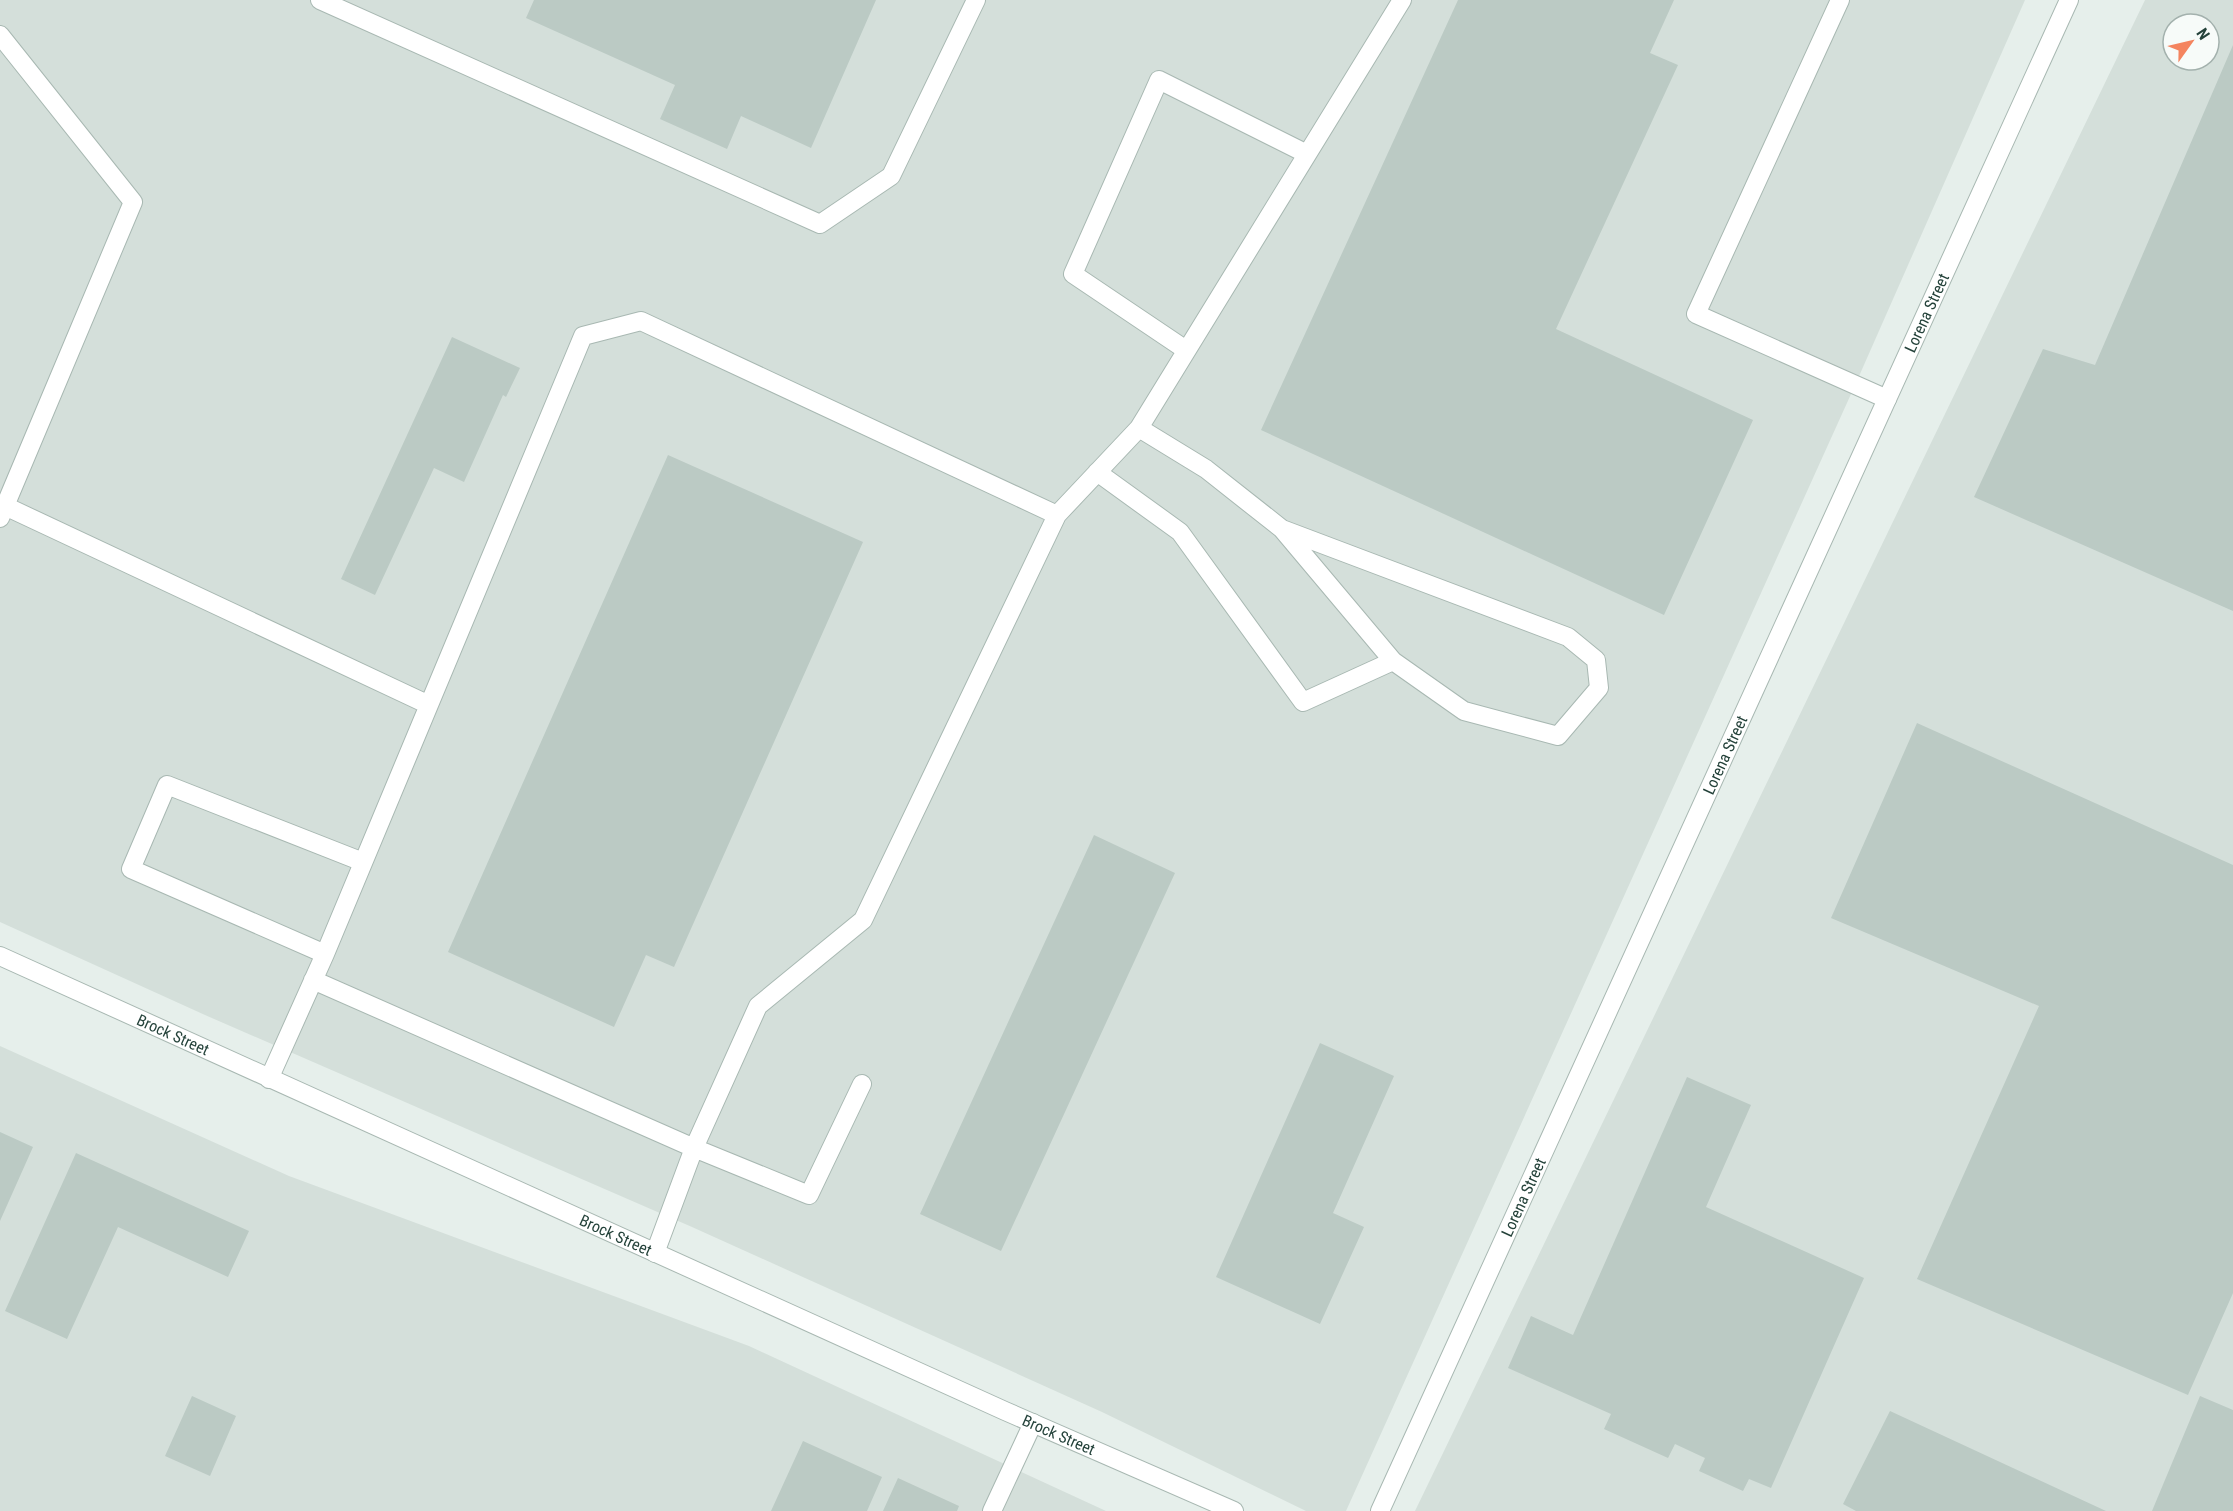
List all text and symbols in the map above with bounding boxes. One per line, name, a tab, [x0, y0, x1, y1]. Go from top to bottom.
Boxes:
north arrow	[2161, 12, 2221, 72]
text: N	[2192, 25, 2214, 43]
street label: Lorena Street	[1900, 270, 1953, 355]
street label: Lorena Street	[1699, 712, 1751, 797]
street label: Brock Street	[134, 1010, 212, 1059]
street label: Lorena Street	[1497, 1154, 1549, 1239]
street label: Brock Street	[577, 1210, 655, 1260]
street label: Brock Street	[1020, 1410, 1098, 1459]

